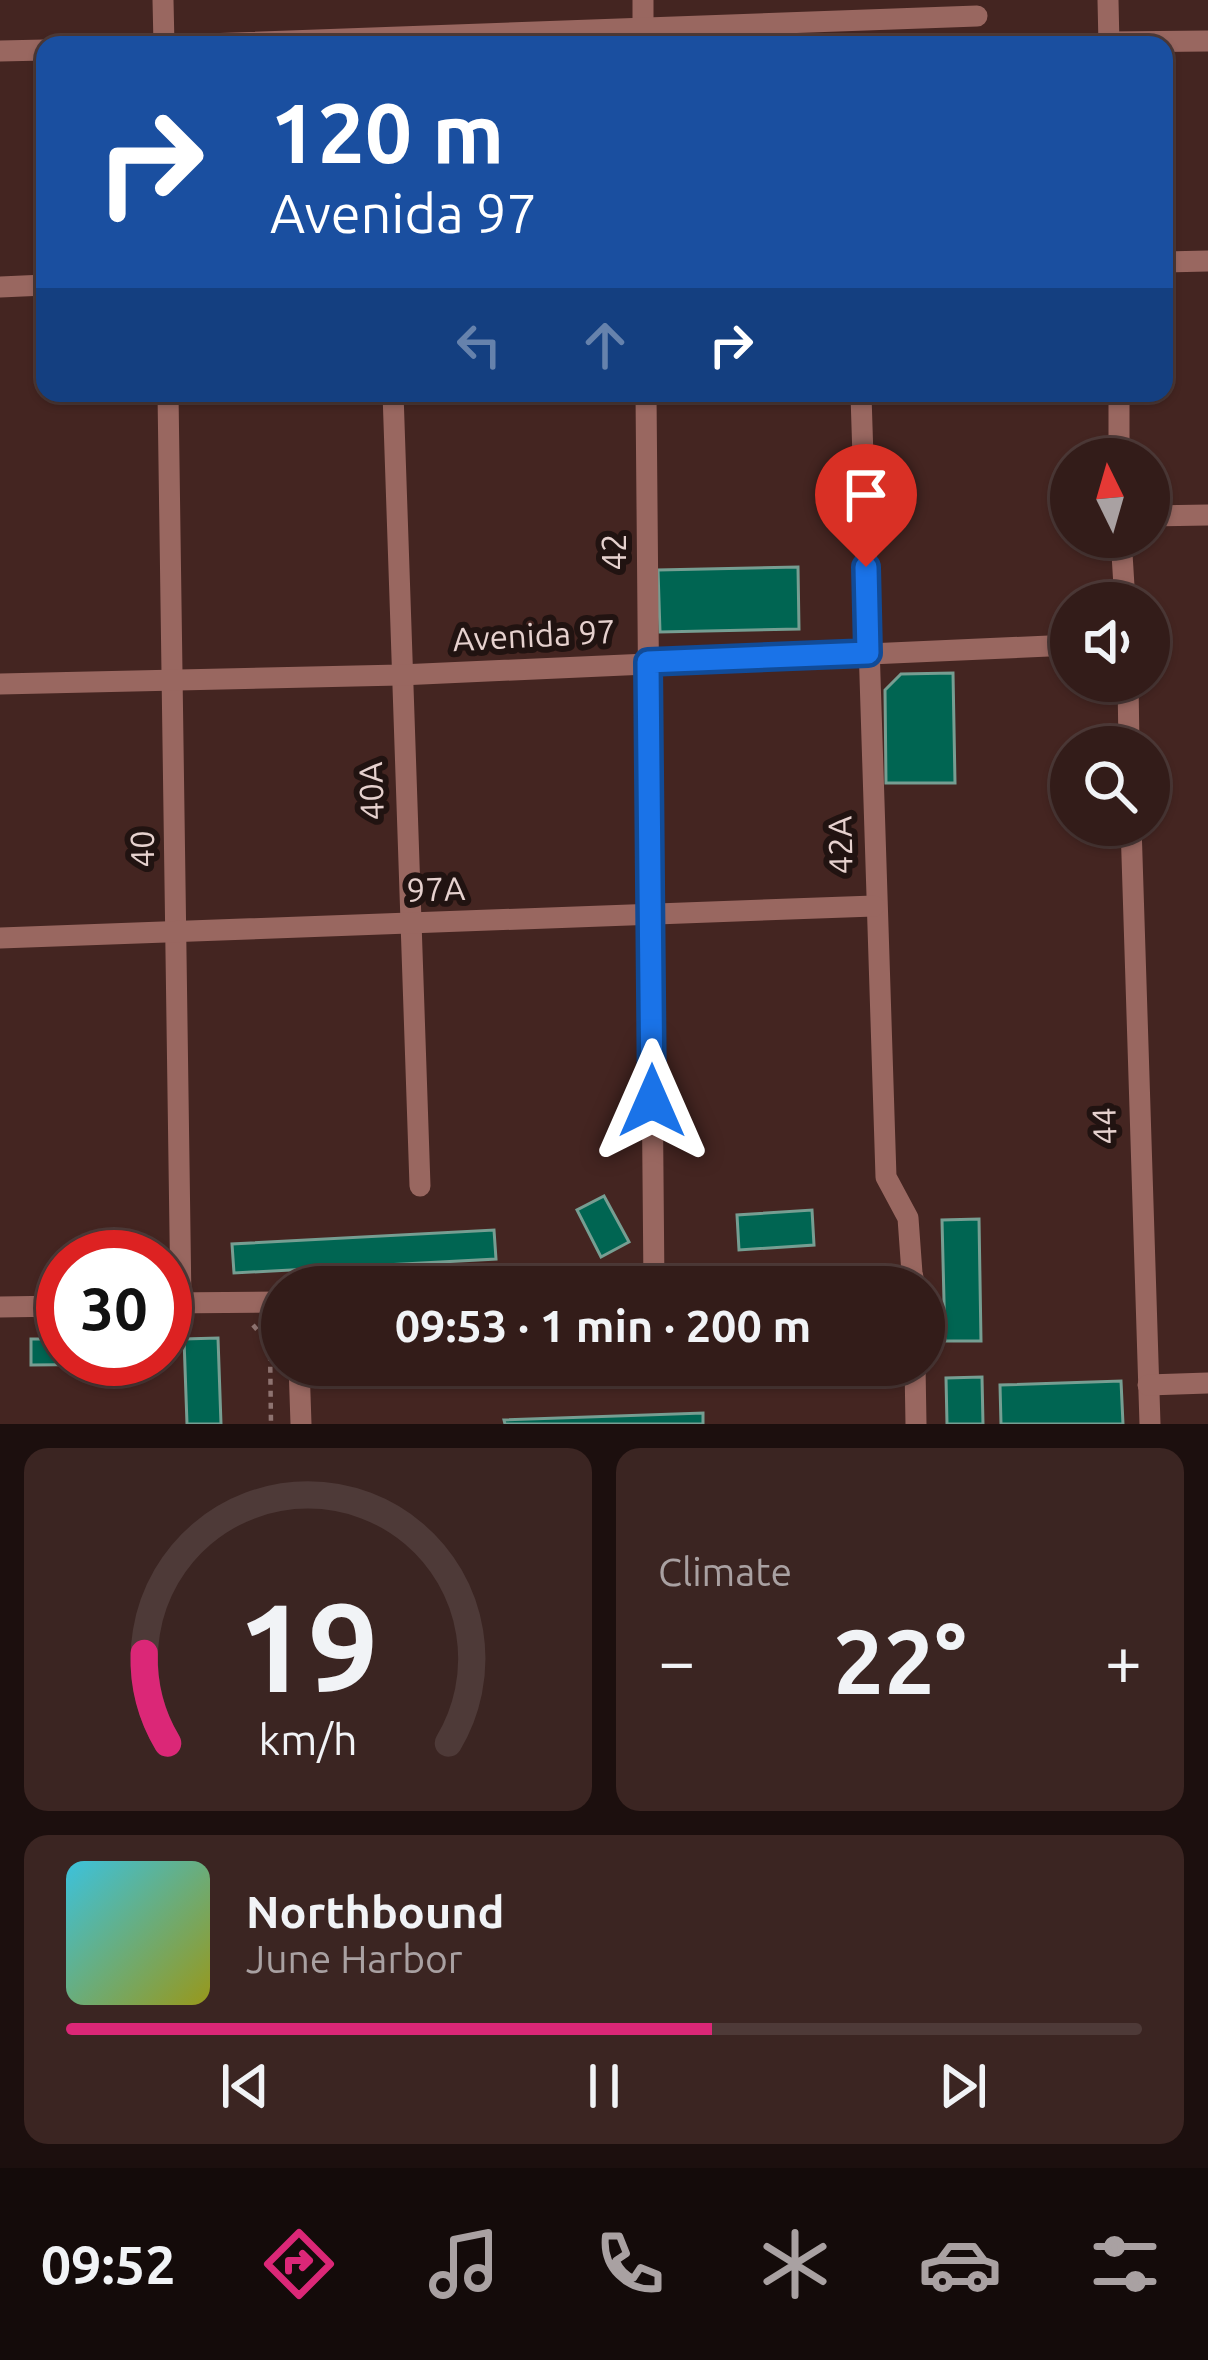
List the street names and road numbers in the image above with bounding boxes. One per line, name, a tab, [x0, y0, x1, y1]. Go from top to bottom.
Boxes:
street label: 42	[595, 533, 632, 571]
street label: Avenida 97	[452, 612, 616, 657]
street label: 40A	[351, 761, 390, 821]
street label: 42A	[820, 815, 859, 875]
street label: 40	[123, 830, 160, 868]
street label: 97A	[406, 869, 466, 908]
street label: 44	[1084, 1107, 1123, 1145]

